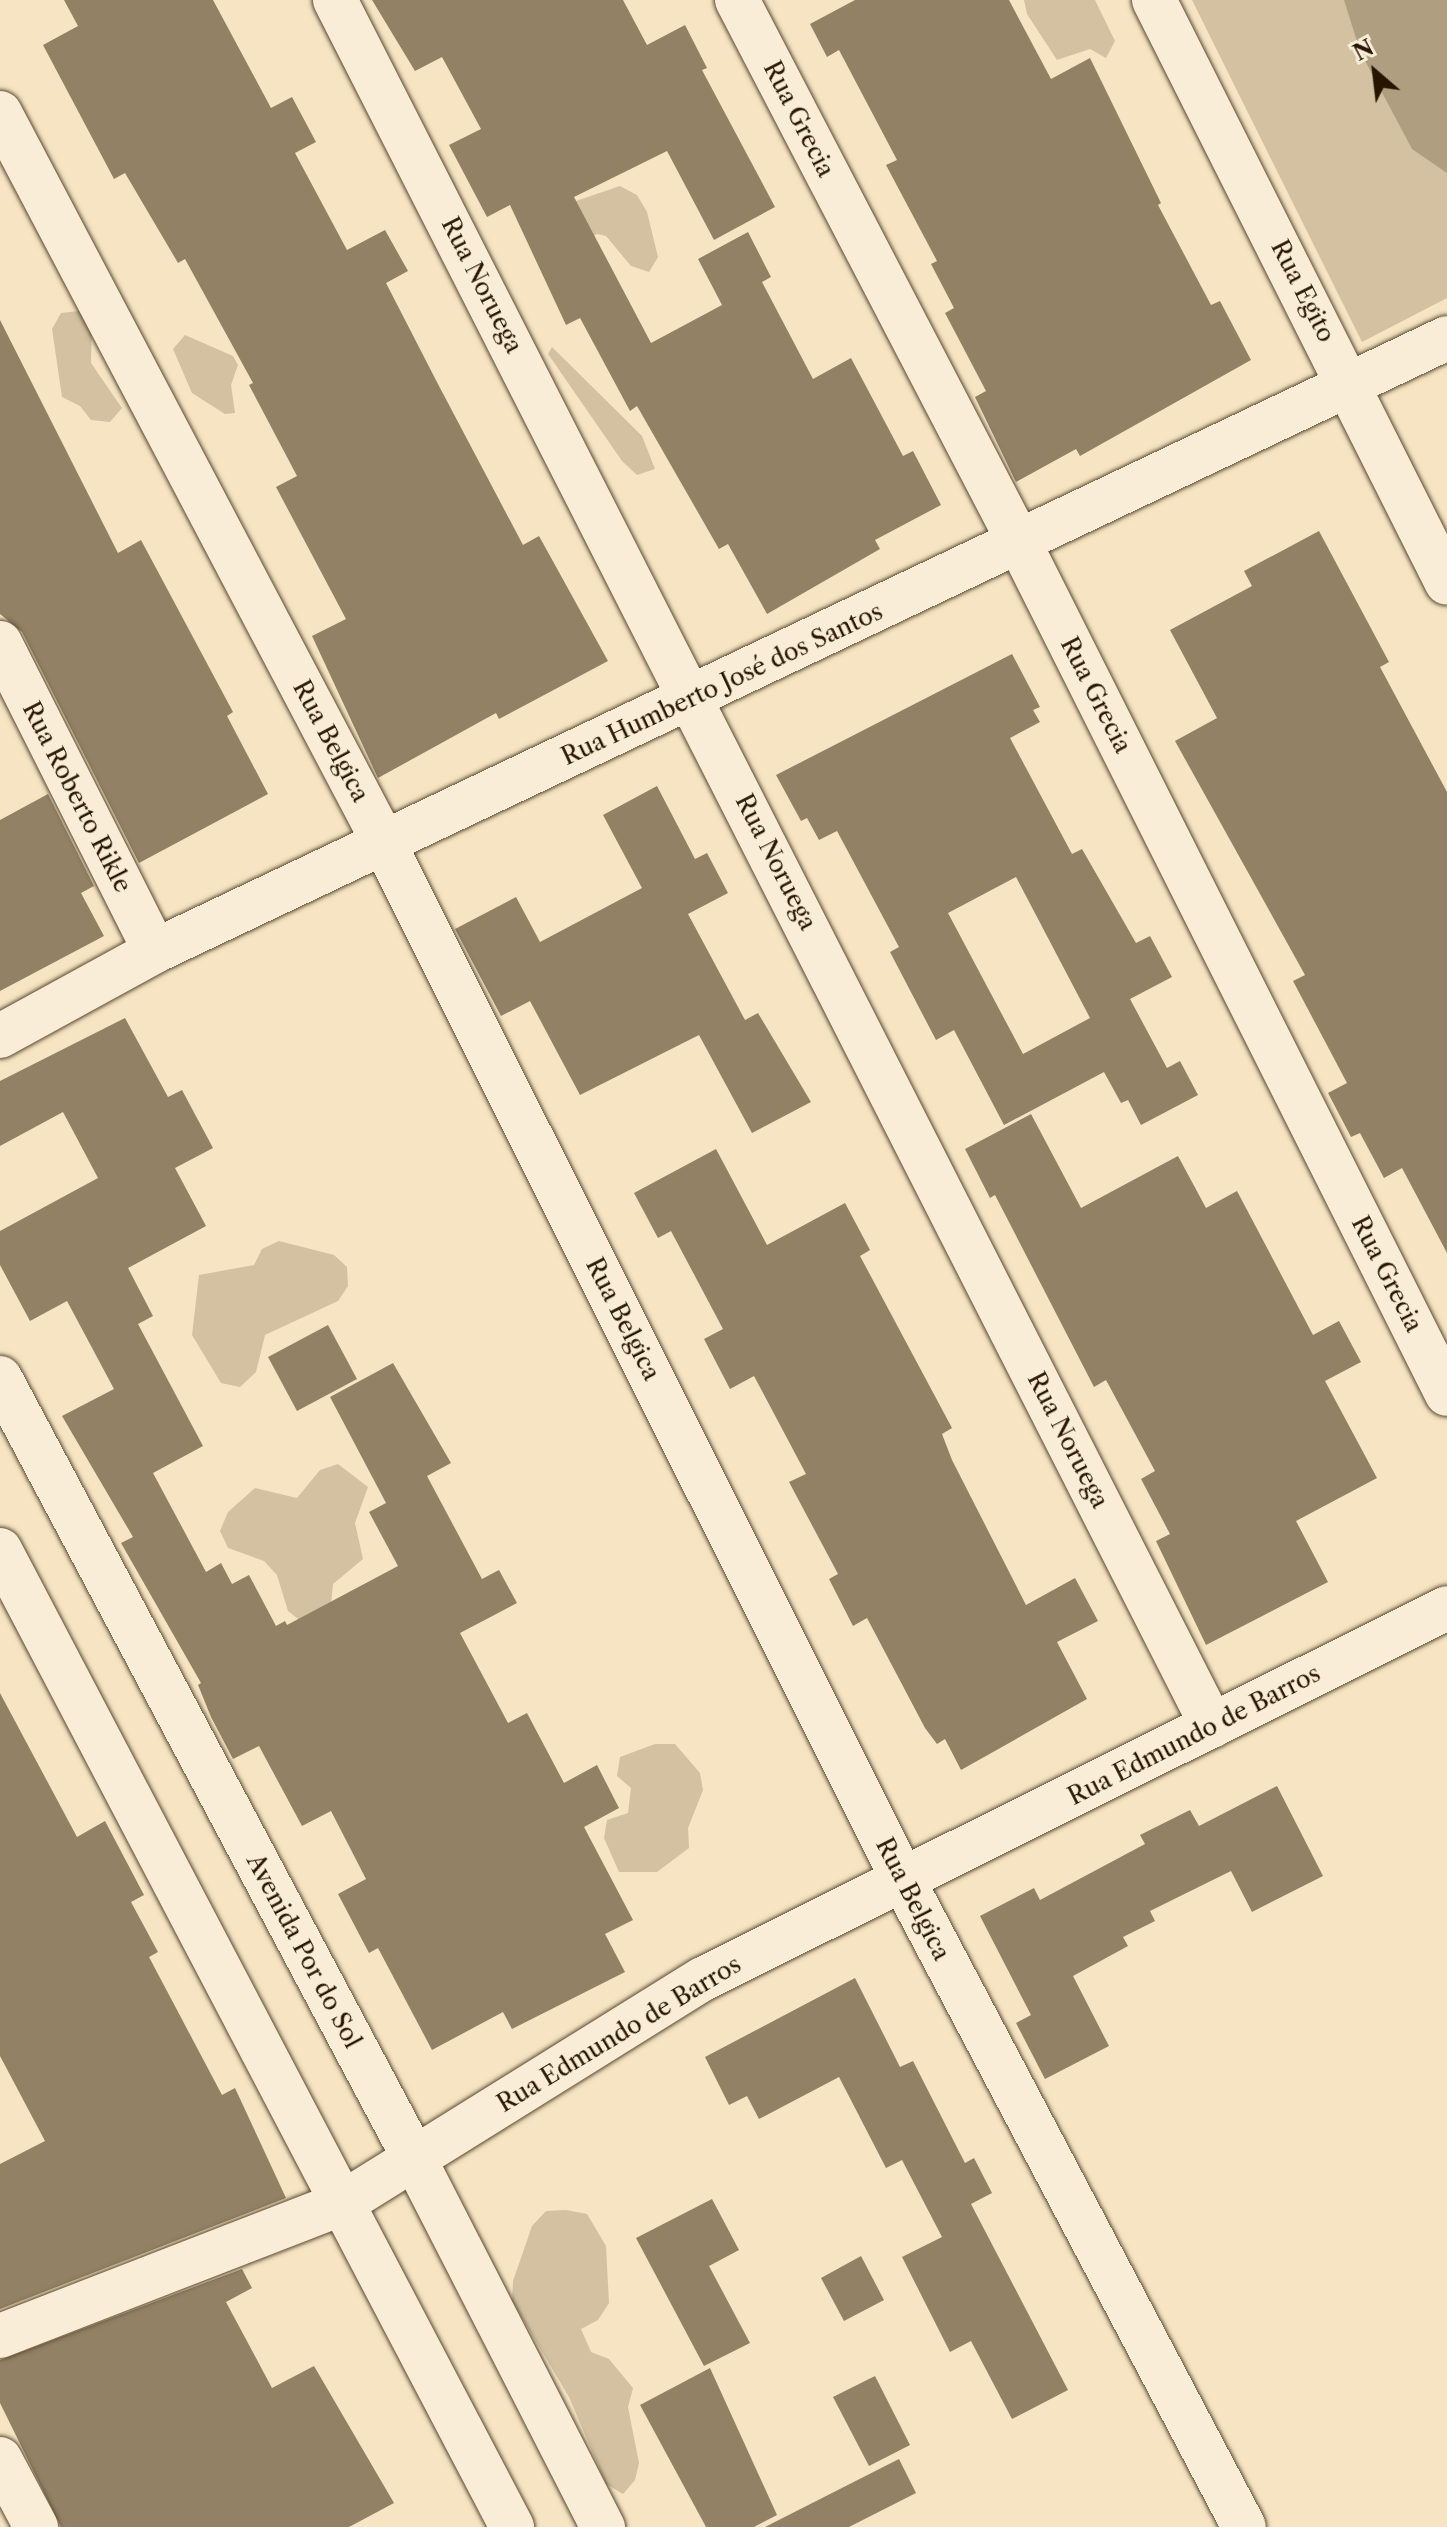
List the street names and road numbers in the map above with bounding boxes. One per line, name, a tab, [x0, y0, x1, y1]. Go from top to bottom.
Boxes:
street label: Rua Grecia	[757, 56, 841, 182]
street label: Rua Noruega	[435, 212, 529, 358]
street label: Rua Egito	[1265, 235, 1341, 347]
street label: Rua Humberto José dos Santos	[557, 597, 887, 771]
street label: Rua Grecia	[1054, 632, 1138, 758]
street label: Rua Belgica	[287, 675, 375, 807]
street label: Rua Roberto Rikle	[16, 697, 138, 897]
street label: Rua Noruega	[729, 789, 823, 935]
street label: Rua Grecia	[1345, 1211, 1429, 1337]
street label: Rua Belgica	[580, 1253, 666, 1385]
street label: Rua Noruega	[1021, 1367, 1115, 1513]
street label: Rua Edmundo de Barros	[1063, 1659, 1325, 1811]
street label: Rua Belgica	[870, 1833, 956, 1965]
street label: Avenida Por do Sol	[240, 1849, 368, 2053]
street label: Rua Edmundo de Barros	[492, 1950, 746, 2118]

